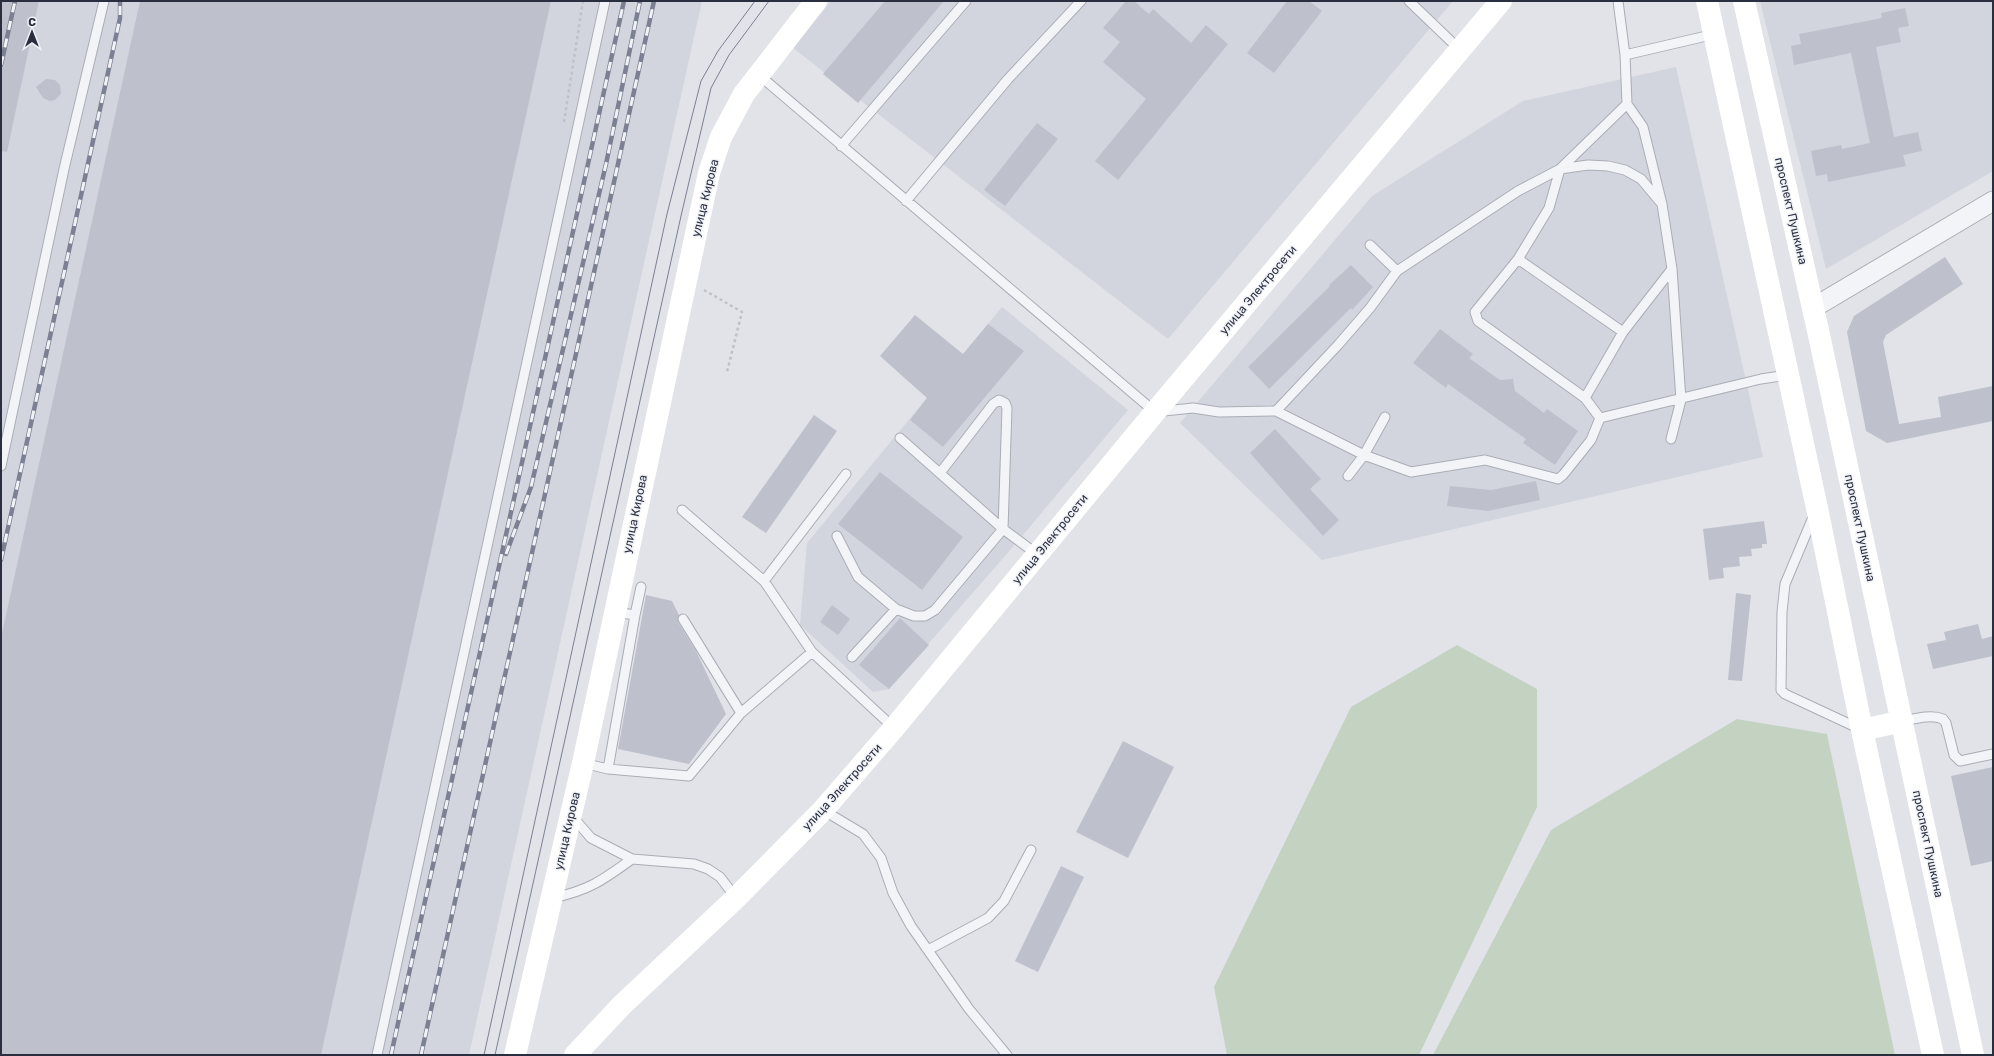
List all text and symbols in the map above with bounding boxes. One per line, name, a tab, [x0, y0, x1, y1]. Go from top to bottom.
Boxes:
north arrow	[12, 12, 52, 52]
text: С	[28, 16, 36, 29]
street label: проспект Пушкина	[1772, 156, 1810, 266]
street label: улица Кирова	[689, 158, 721, 238]
street label: улица Электросети	[1217, 243, 1299, 337]
street label: улица Кирова	[620, 473, 650, 555]
street label: проспект Пушкина	[1842, 473, 1878, 583]
street label: улица Электросети	[1009, 491, 1091, 587]
street label: улица Электросети	[799, 741, 885, 833]
street label: проспект Пушкина	[1910, 789, 1946, 899]
street label: улица Кирова	[551, 791, 583, 871]

